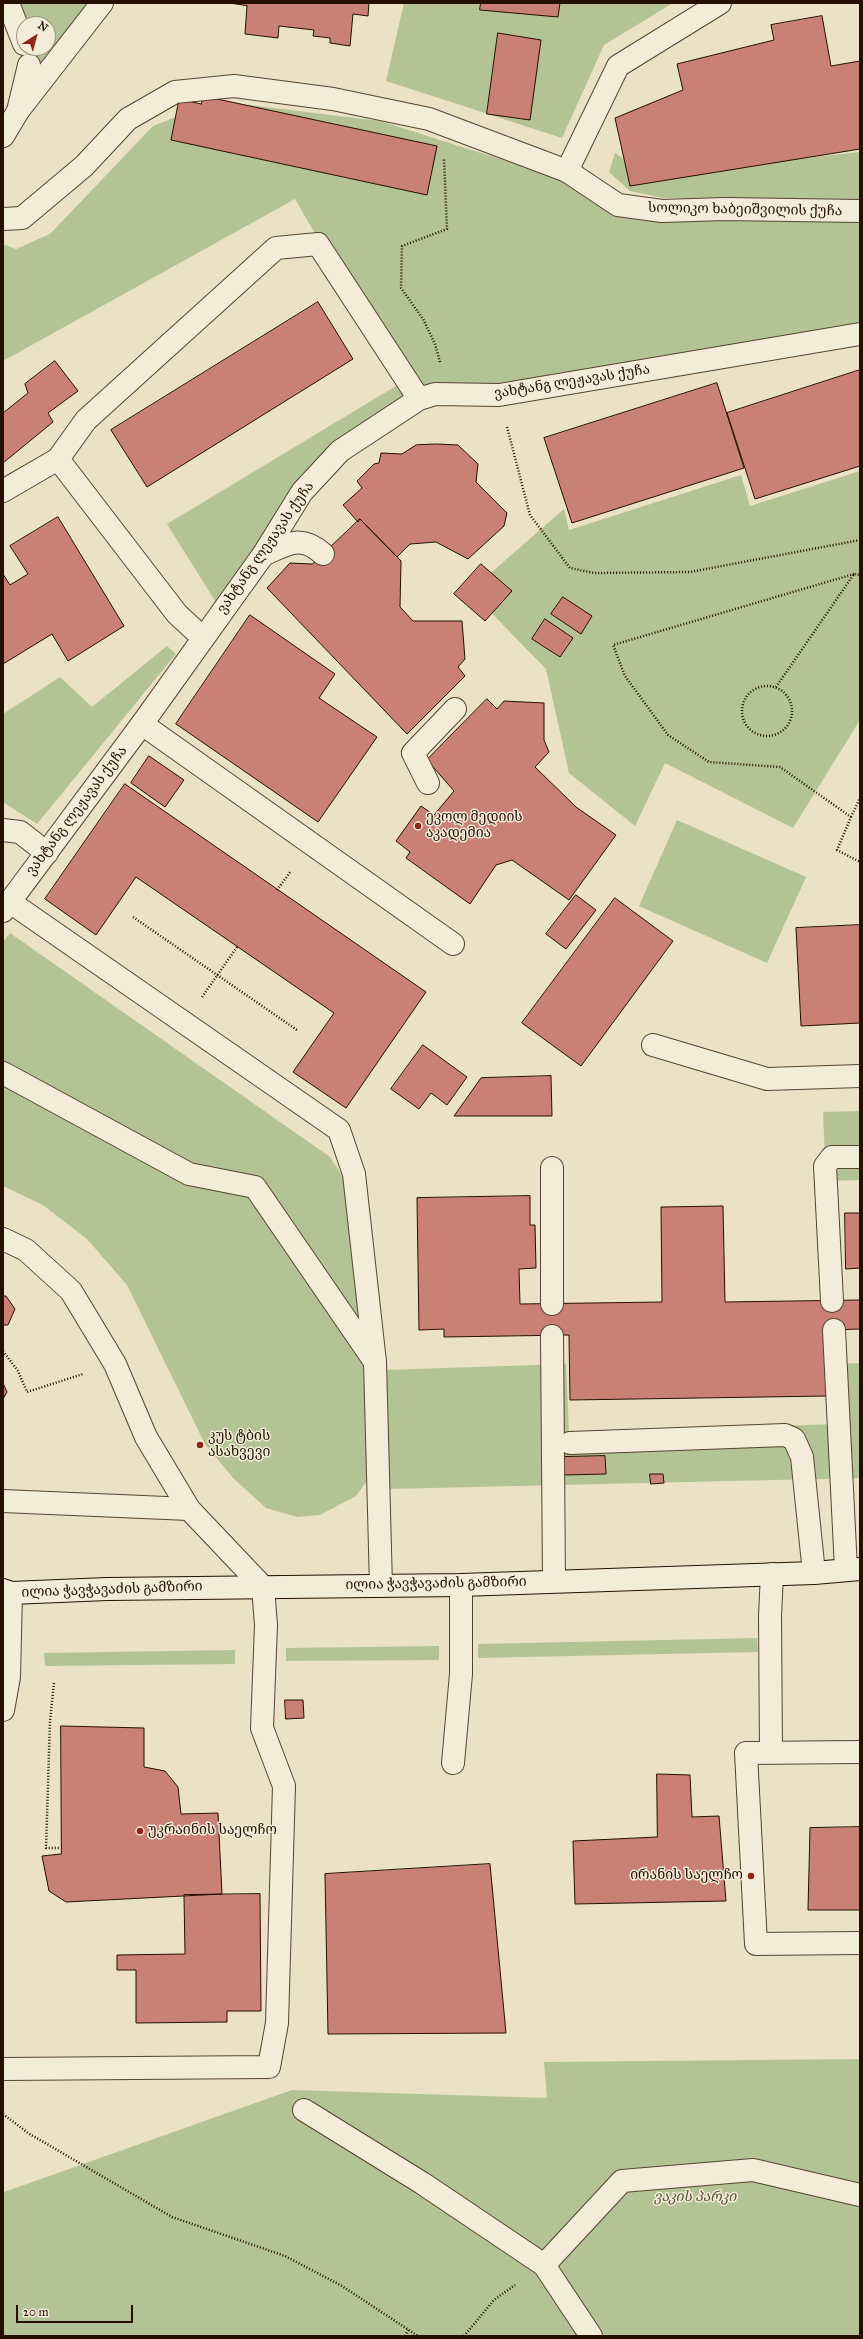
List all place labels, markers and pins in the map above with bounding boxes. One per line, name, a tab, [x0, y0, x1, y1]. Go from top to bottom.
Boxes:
place label: ეკოლ მედიის აკადემია	[426, 810, 523, 842]
marker: ეკოლ მედიის აკადემია	[413, 821, 423, 831]
place label: კუს ტბის ასახვევი	[208, 1429, 270, 1462]
marker: კუს ტბის ასახვევი	[195, 1440, 205, 1450]
place label: უკრაინის საელჩო	[148, 1823, 277, 1839]
marker: უკრაინის საელჩო	[135, 1826, 145, 1836]
place label: ირანის საელჩო	[630, 1868, 743, 1884]
marker: ირანის საელჩო	[746, 1871, 756, 1881]

